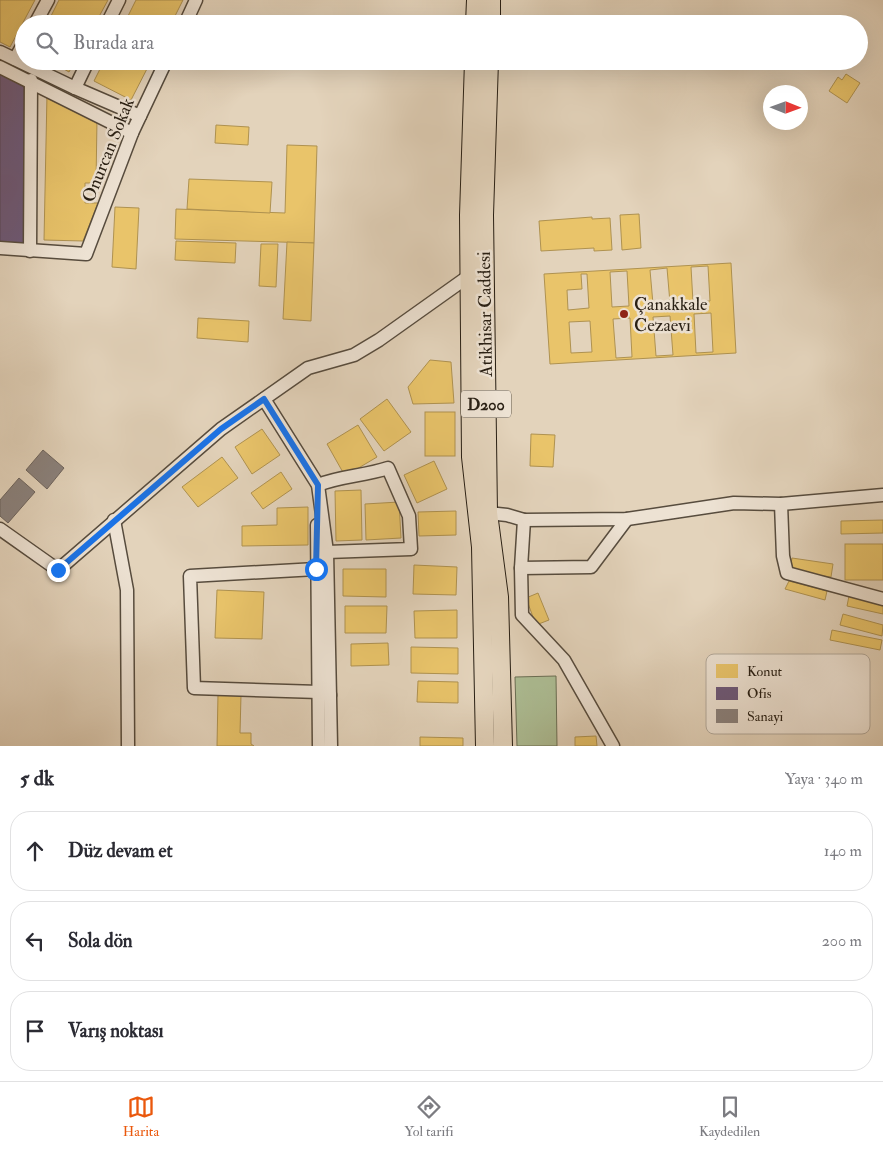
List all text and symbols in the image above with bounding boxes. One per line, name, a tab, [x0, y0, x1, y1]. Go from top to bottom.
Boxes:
search box	[15, 15, 868, 70]
icon: search	[33, 29, 61, 57]
text: Burada ara	[73, 31, 154, 55]
north arrow	[763, 85, 808, 130]
street label: Onurcan Sokak	[77, 94, 140, 206]
street label: Atikhisar Caddesi	[473, 251, 498, 378]
place label: Çanakkale Cezaevi	[634, 293, 708, 337]
marker: Çanakkale Cezaevi	[618, 308, 630, 320]
road number: D200	[461, 390, 511, 418]
route start	[305, 558, 328, 581]
route end	[47, 559, 70, 582]
legend	[706, 654, 870, 734]
text: Konut	[747, 663, 783, 680]
text: Ofis	[747, 685, 772, 702]
text: Sanayi	[747, 708, 784, 726]
text: 5 dk	[20, 765, 54, 792]
text: Yaya · 340 m	[785, 769, 863, 789]
icon: ahead	[21, 837, 49, 865]
text: Düz devam et	[68, 839, 173, 863]
text: 140 m	[824, 841, 862, 861]
icon: left	[21, 927, 49, 955]
text: Sola dön	[68, 929, 133, 953]
text: 200 m	[822, 931, 862, 951]
icon: arrive	[21, 1017, 49, 1045]
text: Varış noktası	[68, 1019, 164, 1043]
tab: Harita	[123, 1093, 159, 1140]
tab: Yol tarifi	[405, 1093, 454, 1140]
tab: Kaydedilen	[699, 1093, 760, 1140]

